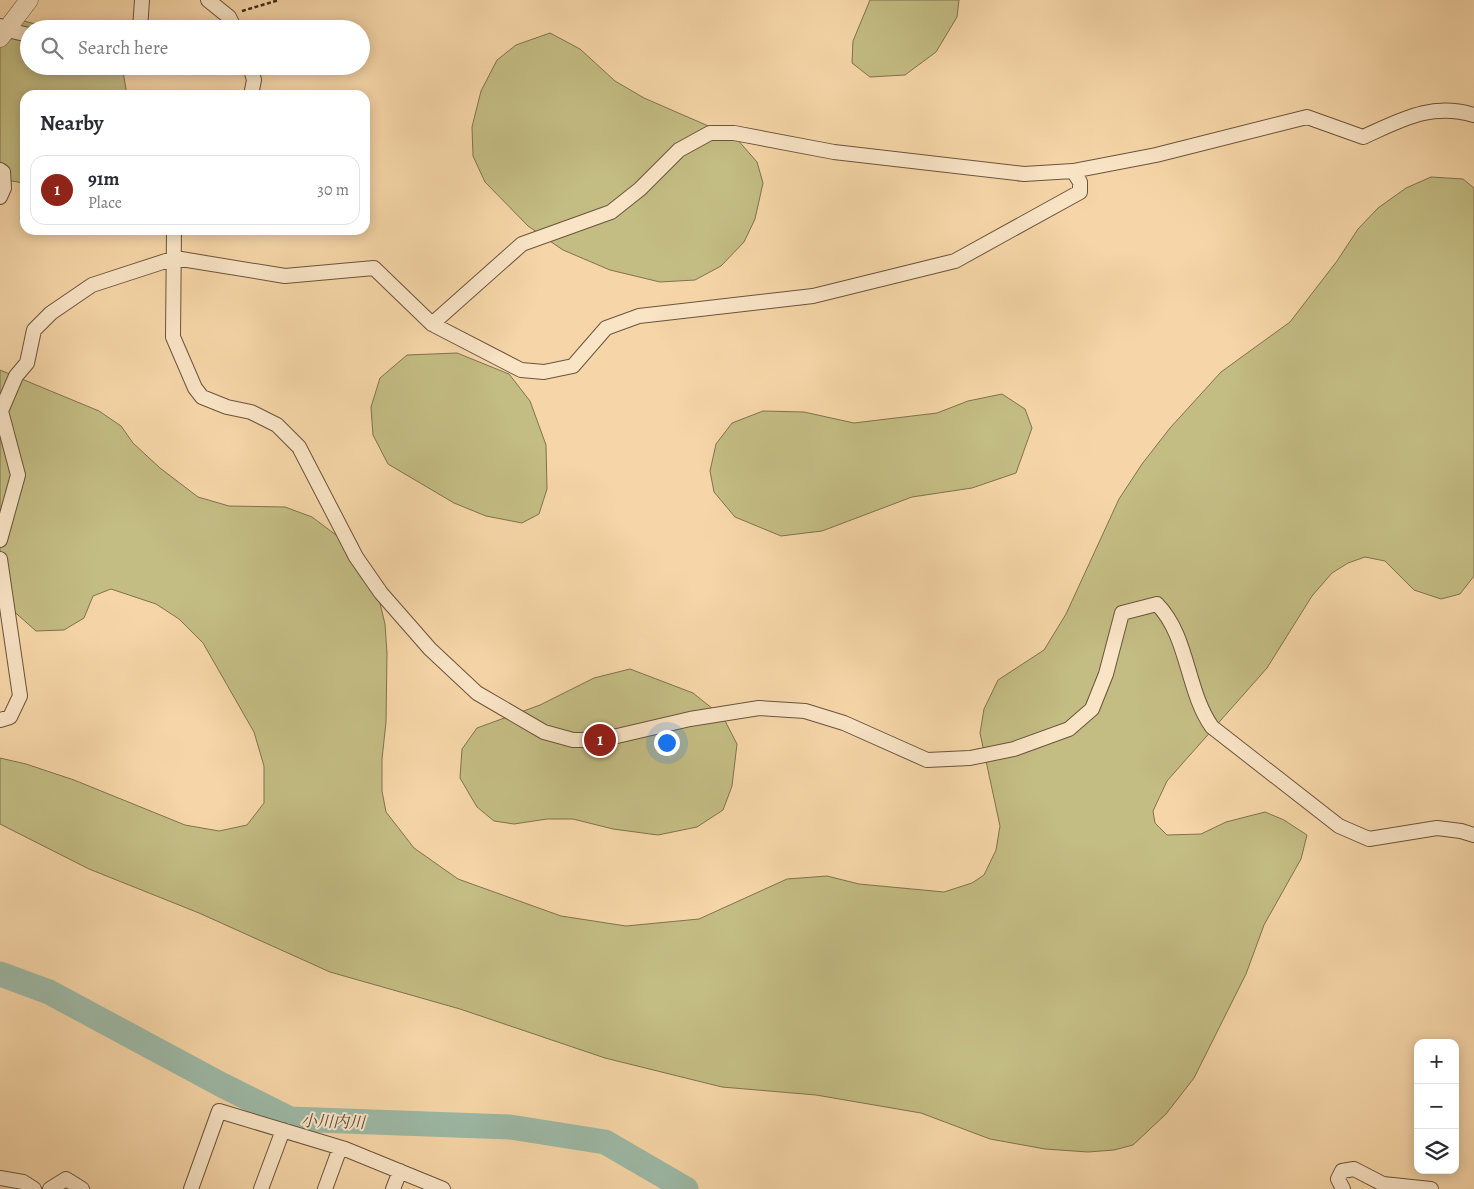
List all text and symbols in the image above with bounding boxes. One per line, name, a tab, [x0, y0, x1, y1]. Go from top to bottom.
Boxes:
search box	[20, 20, 370, 75]
icon: search	[38, 34, 66, 62]
text: Search here	[78, 35, 168, 61]
text: Nearby	[40, 109, 103, 137]
text: 91m	[88, 166, 120, 192]
text: 1	[54, 179, 60, 201]
text: 30 m	[317, 179, 349, 201]
text: Place	[88, 192, 122, 214]
pin: 1	[584, 721, 616, 759]
your location	[654, 730, 680, 756]
map controls	[1414, 1039, 1459, 1174]
button: +	[1414, 1039, 1459, 1084]
button: −	[1414, 1084, 1459, 1129]
water label: 小川内川	[301, 1110, 367, 1134]
button: layers	[1414, 1129, 1459, 1174]

